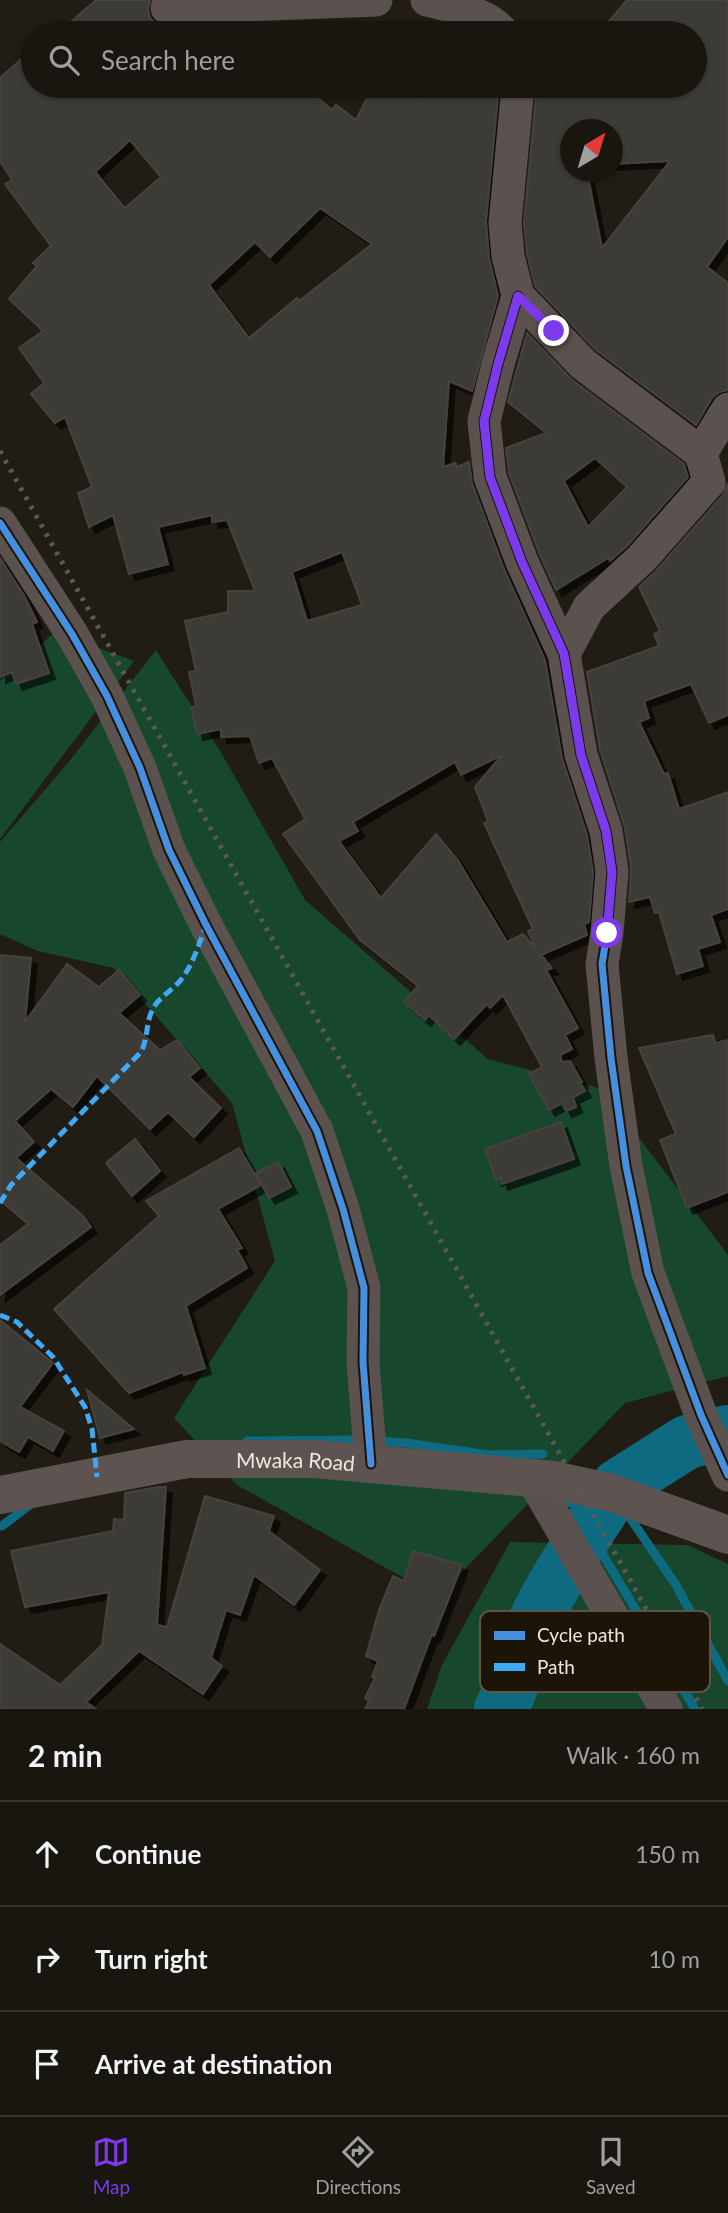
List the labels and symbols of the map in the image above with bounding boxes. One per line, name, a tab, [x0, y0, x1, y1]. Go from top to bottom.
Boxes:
north arrow	[560, 119, 623, 182]
route end	[538, 315, 569, 346]
route start	[591, 917, 622, 948]
street label: Mwaka Road	[236, 1446, 356, 1475]
legend	[480, 1611, 710, 1692]
text: Cycle path	[537, 1623, 625, 1646]
text: Path	[537, 1655, 575, 1678]

